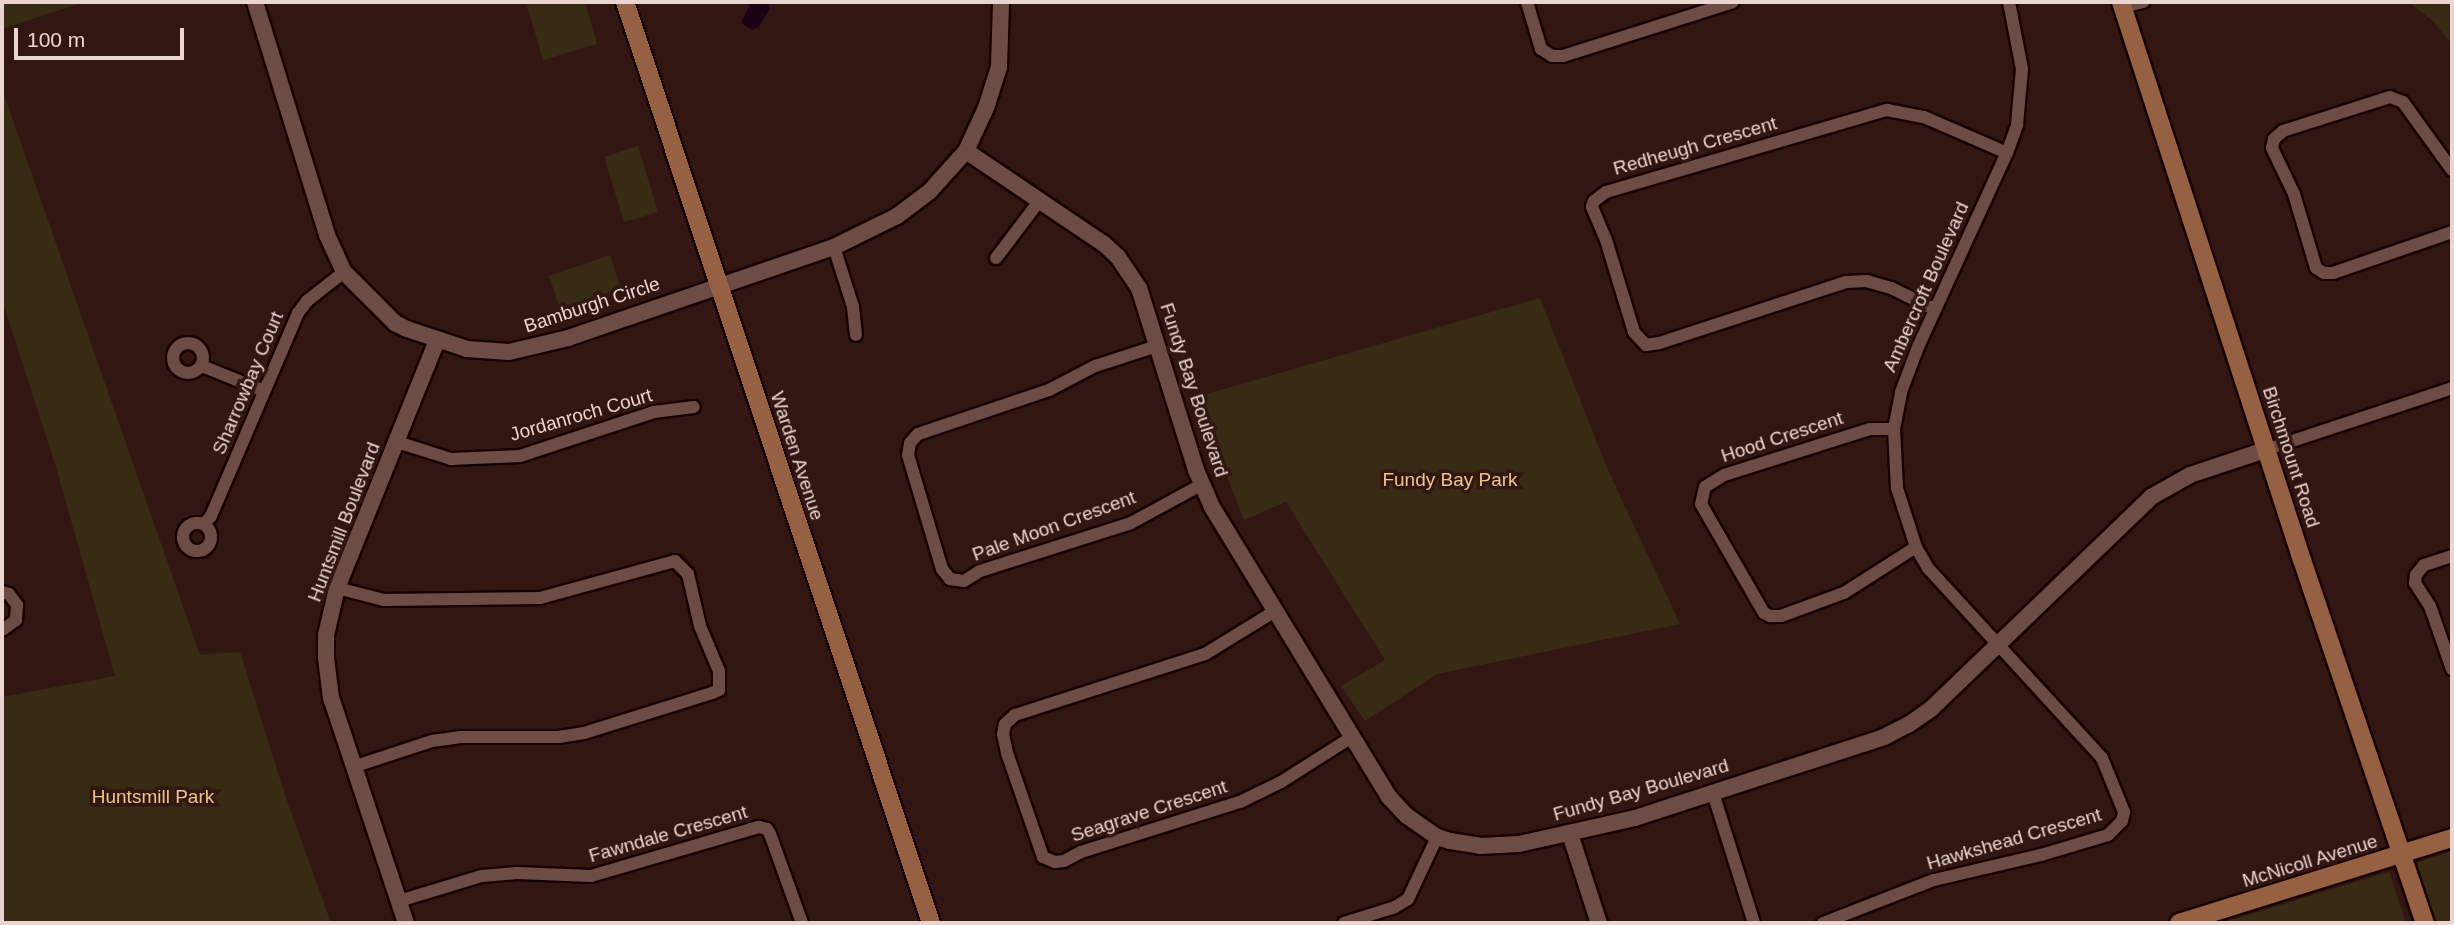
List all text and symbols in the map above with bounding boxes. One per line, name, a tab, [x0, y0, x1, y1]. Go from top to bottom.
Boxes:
scale bar	[18, 14, 187, 58]
text: 100 m	[27, 28, 85, 51]
street label: Redheugh Crescent	[1611, 112, 1779, 180]
street label: Ambercroft Boulevard	[1878, 198, 1974, 376]
street label: Bamburgh Circle	[521, 272, 663, 338]
street label: Fundy Bay Boulevard	[1155, 300, 1233, 480]
street label: Sharrowbay Court	[208, 308, 288, 458]
street label: Jordanroch Court	[507, 384, 655, 446]
street label: Birchmount Road	[2257, 384, 2325, 530]
street label: Warden Avenue	[765, 388, 829, 524]
street label: Hood Crescent	[1718, 407, 1846, 467]
street label: Huntsmill Boulevard	[303, 439, 385, 605]
park label: Fundy Bay Park	[1382, 469, 1518, 491]
street label: Pale Moon Crescent	[969, 486, 1139, 566]
street label: Fundy Bay Boulevard	[1551, 754, 1731, 826]
street label: Seagrave Crescent	[1068, 775, 1230, 847]
park label: Huntsmill Park	[92, 786, 214, 808]
street label: Fawndale Crescent	[586, 800, 750, 868]
street label: Hawkshead Crescent	[1924, 803, 2104, 875]
street label: McNicoll Avenue	[2239, 829, 2381, 893]

